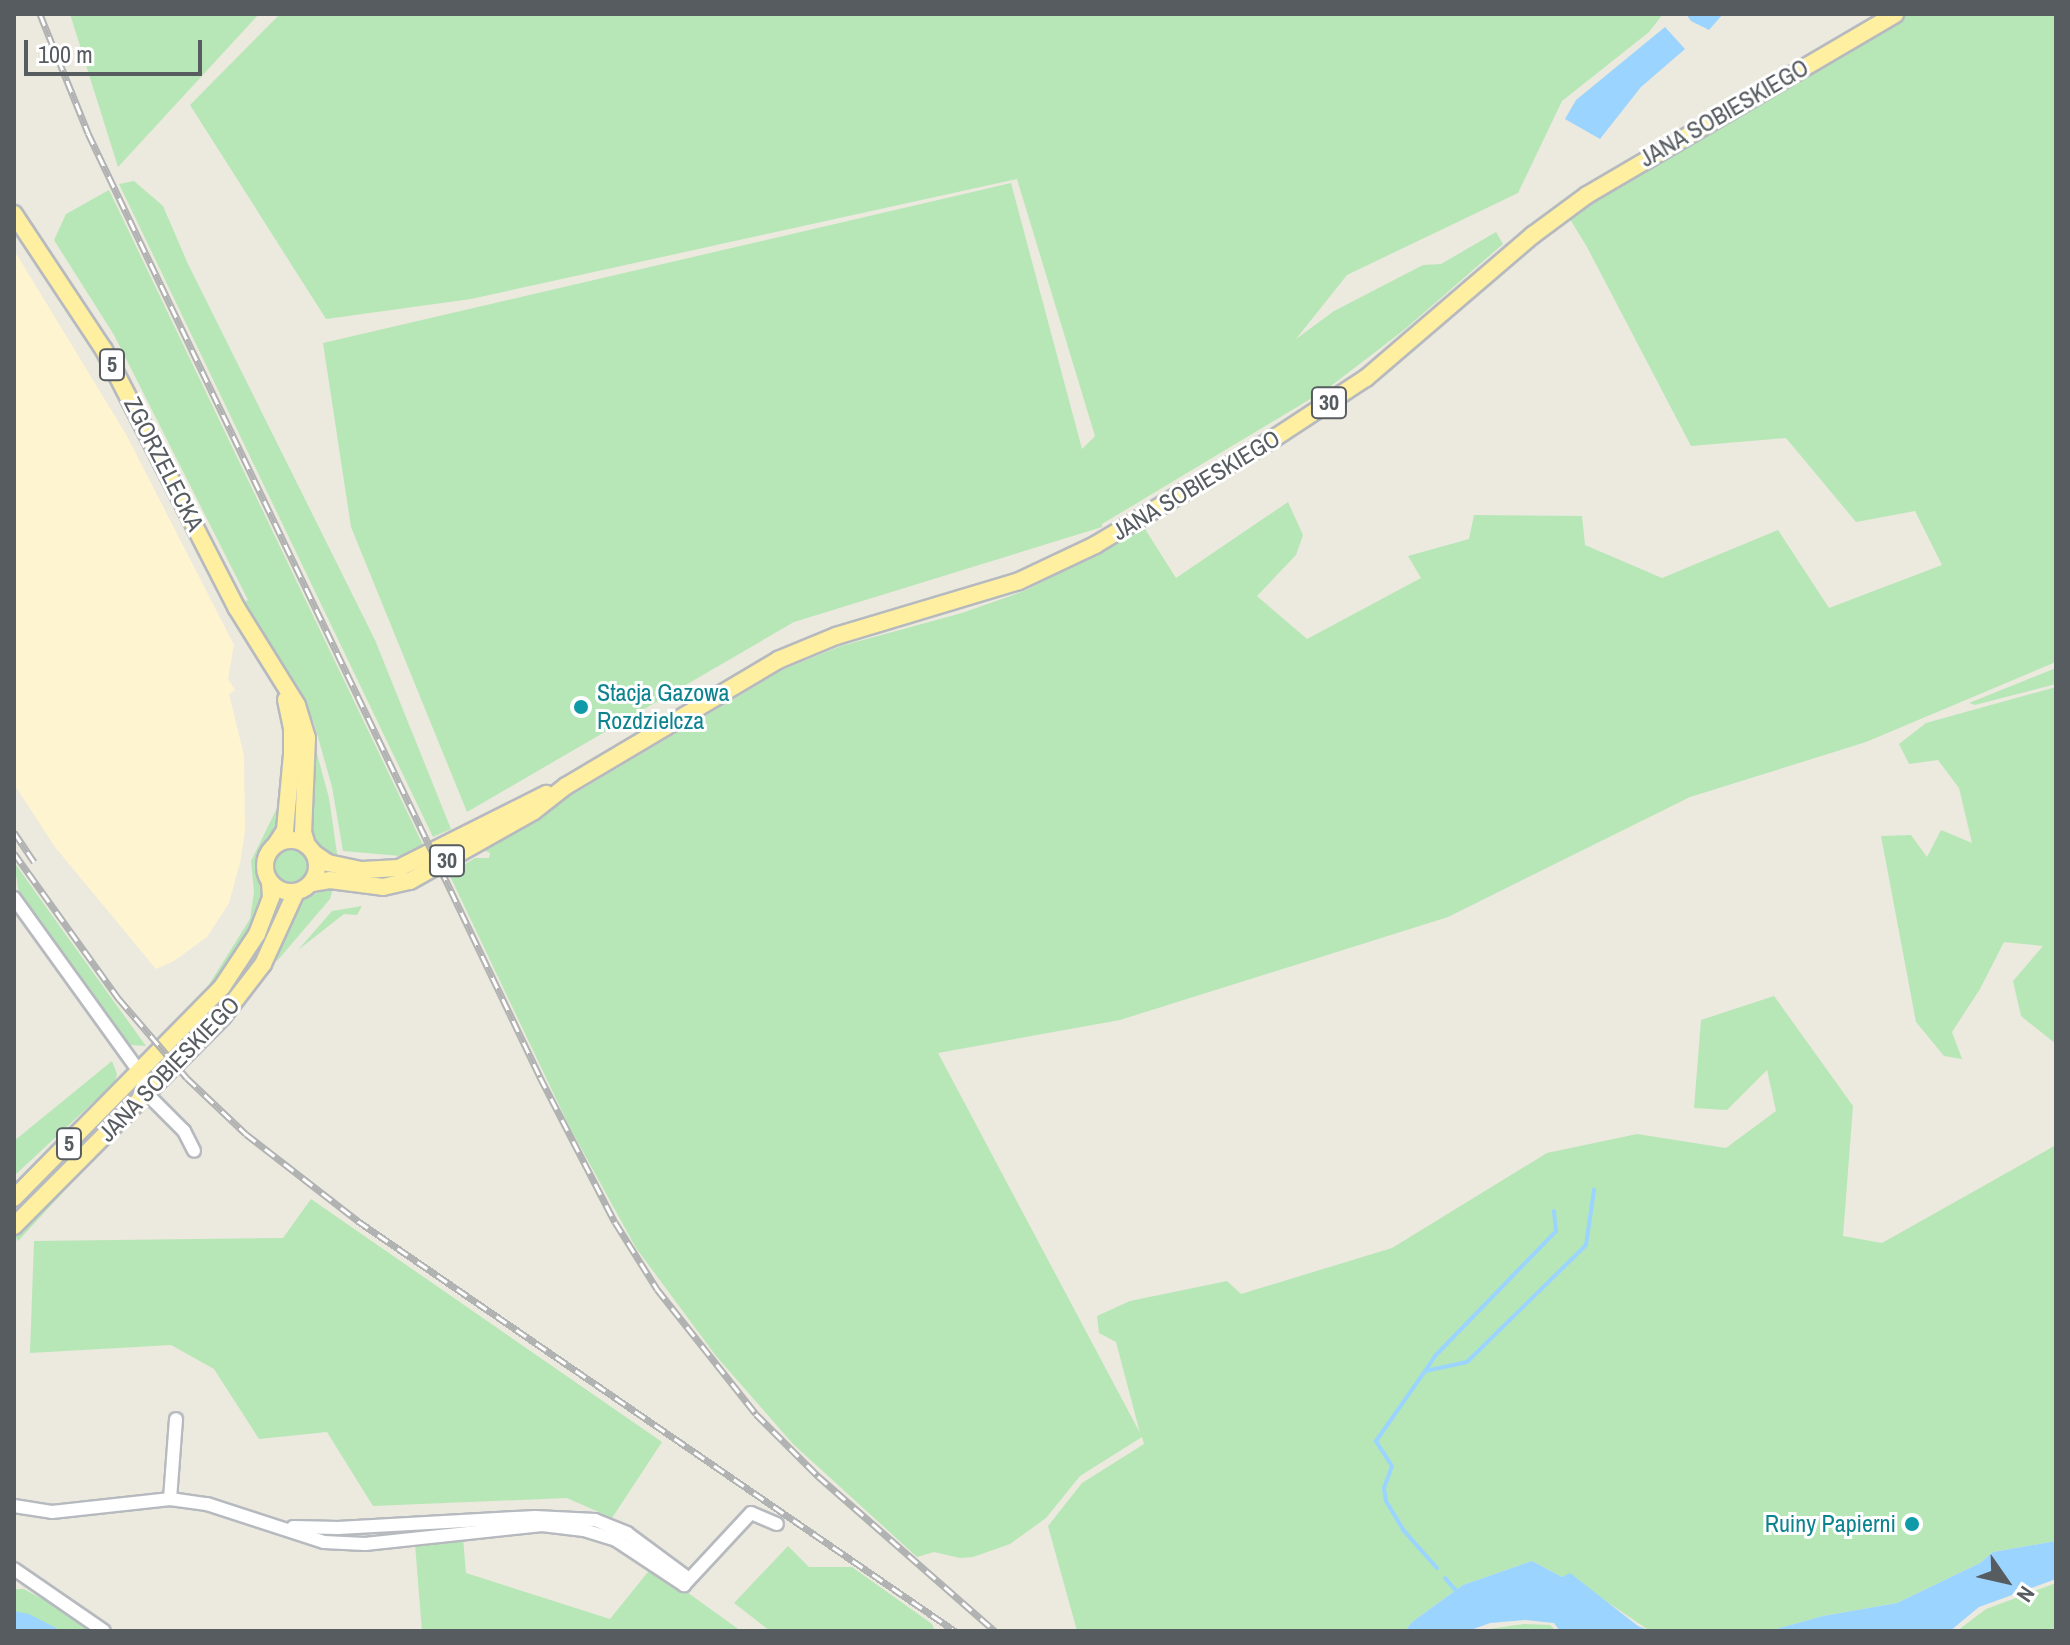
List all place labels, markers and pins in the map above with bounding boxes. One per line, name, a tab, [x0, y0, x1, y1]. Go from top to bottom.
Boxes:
place label: Stacja Gazowa Rozdzielcza	[597, 679, 729, 735]
marker: Stacja Gazowa Rozdzielcza	[572, 698, 590, 716]
place label: Ruiny Papierni	[1765, 1510, 1896, 1538]
marker: Ruiny Papierni	[1903, 1515, 1921, 1533]

